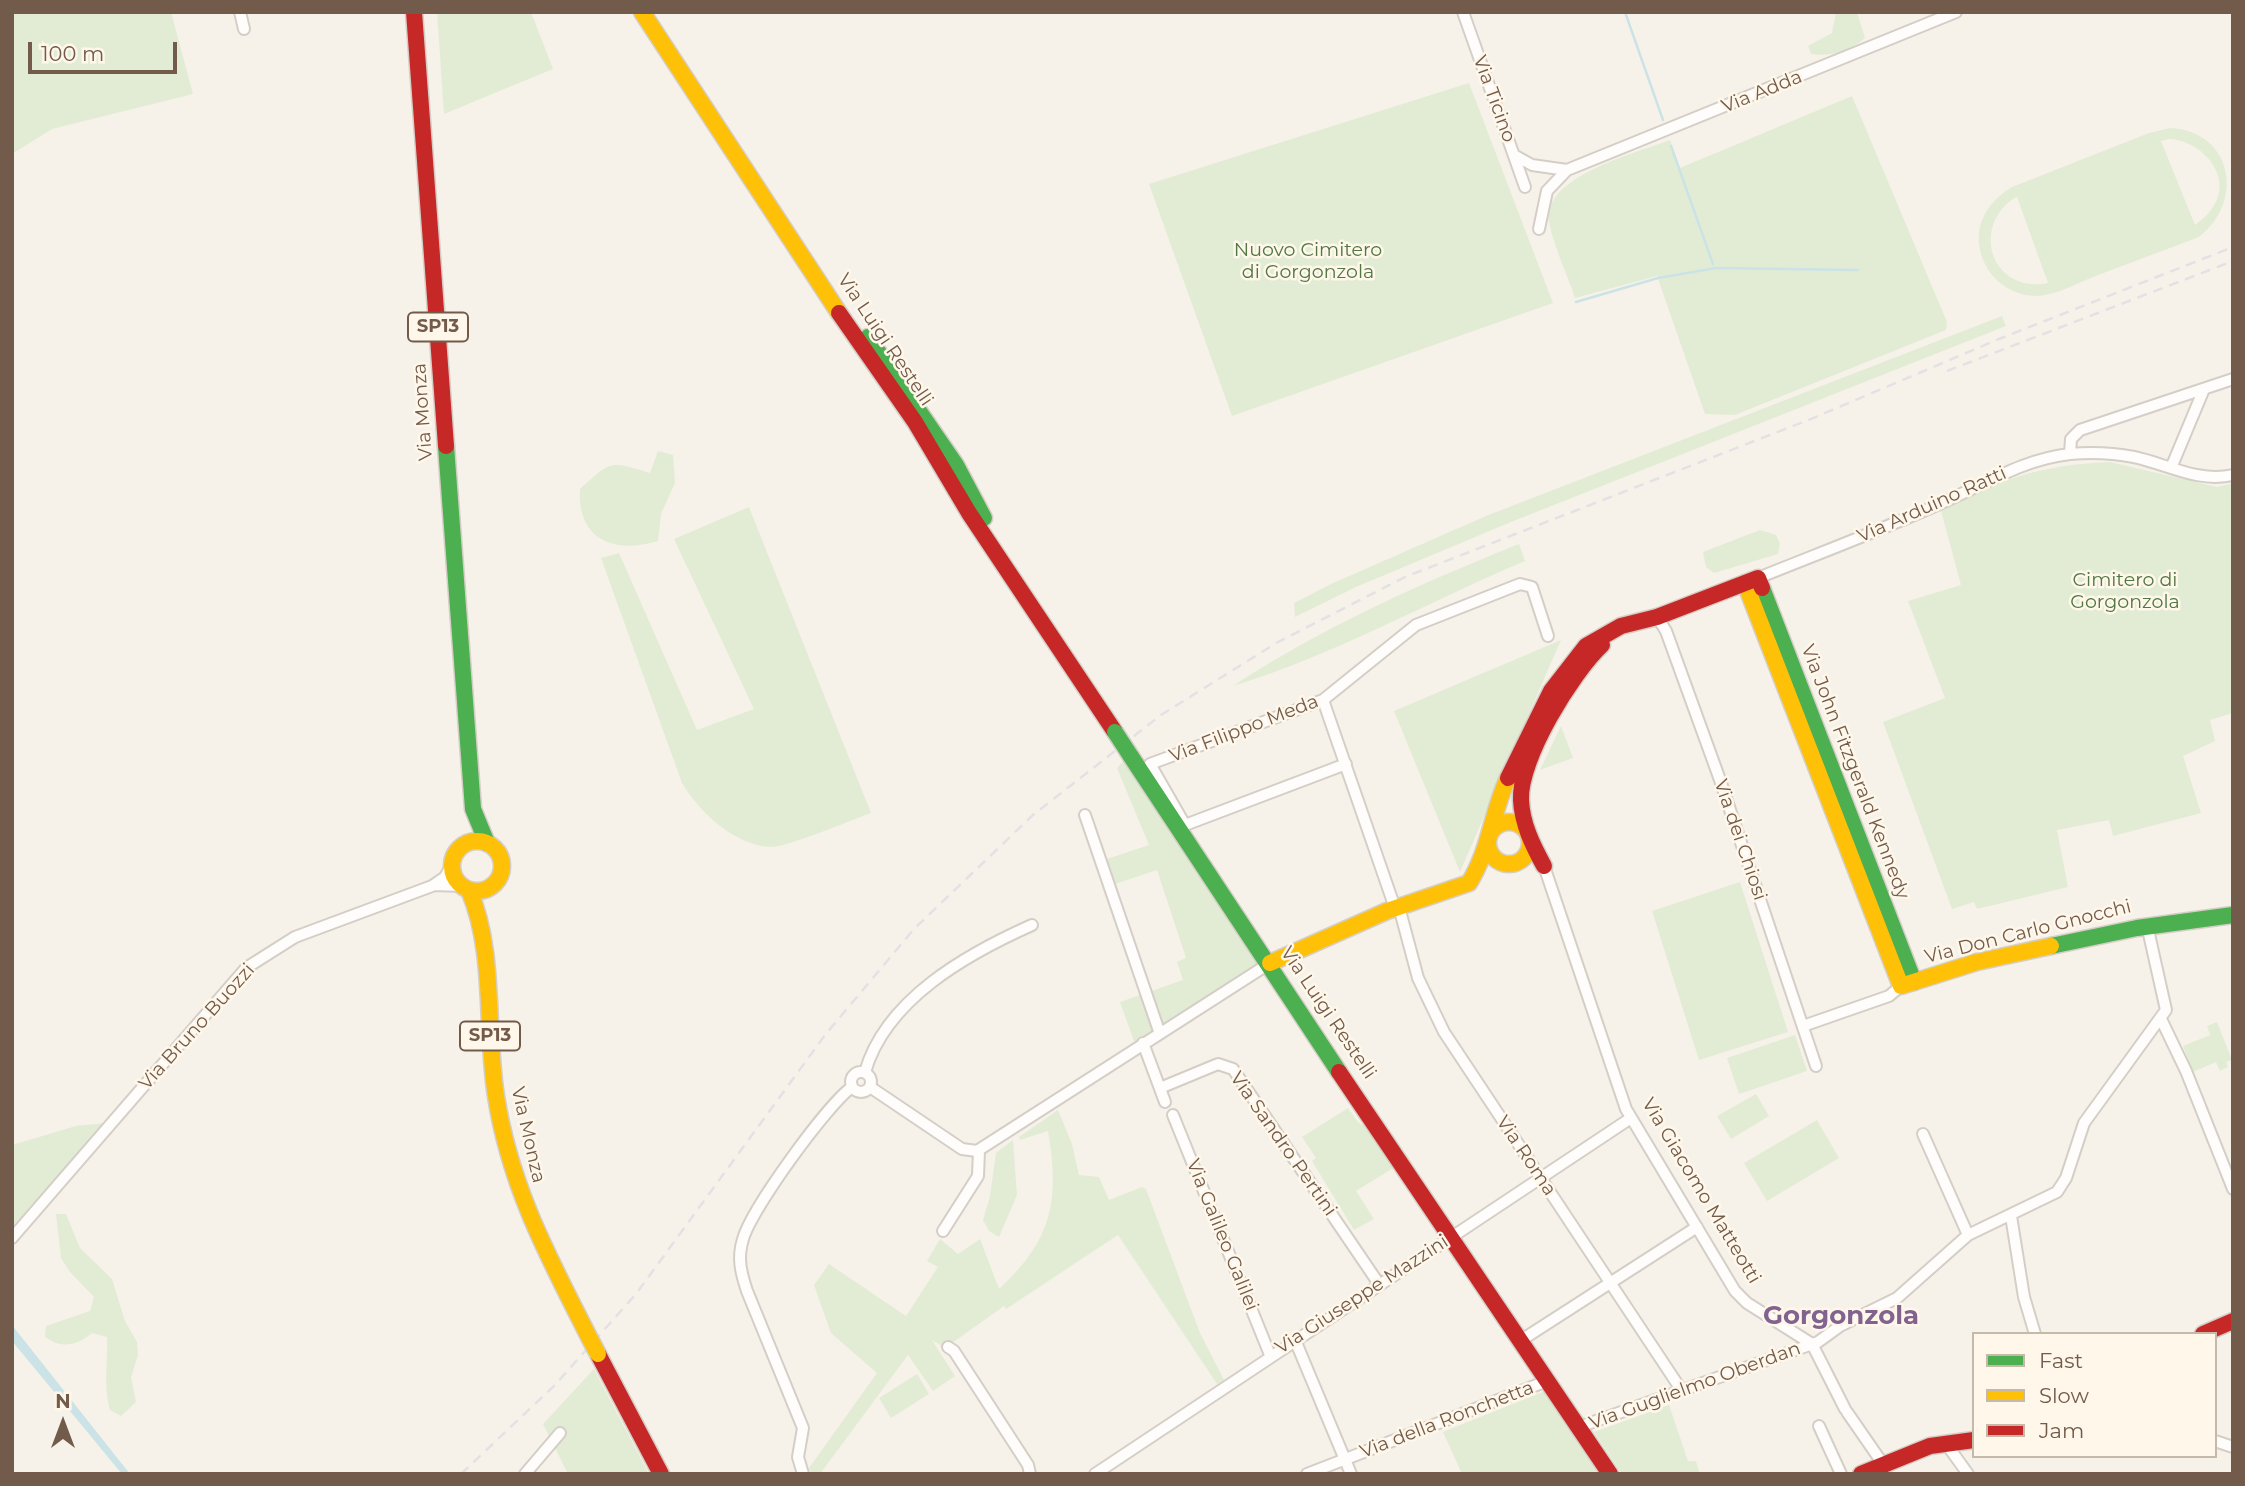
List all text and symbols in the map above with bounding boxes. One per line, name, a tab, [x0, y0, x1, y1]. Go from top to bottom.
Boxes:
scale bar	[32, 28, 180, 72]
text: 100 m	[41, 41, 104, 66]
street label: Via Ticino	[1468, 53, 1520, 145]
street label: Via Adda	[1718, 66, 1806, 118]
park label: Nuovo Cimitero di Gorgonzola	[1234, 239, 1382, 283]
street label: Via Luigi Restelli	[832, 269, 938, 411]
road number: SP13	[408, 312, 468, 342]
street label: Via Monza	[408, 362, 438, 462]
street label: Via Arduino Ratti	[1854, 462, 2010, 548]
park label: Cimitero di Gorgonzola	[2070, 569, 2180, 613]
street label: Via John Fitzgerald Kennedy	[1796, 641, 1914, 903]
street label: Via Filippo Meda	[1166, 690, 1322, 768]
street label: Via dei Chiosi	[1709, 777, 1771, 903]
street label: Via Don Carlo Gnocchi	[1922, 895, 2134, 969]
street label: Via Luigi Restelli	[1275, 942, 1381, 1084]
street label: Via Bruno Buozzi	[134, 959, 260, 1095]
road number: SP13	[460, 1021, 520, 1050]
street label: Via Sandro Pertini	[1225, 1068, 1341, 1220]
street label: Via Monza	[506, 1085, 550, 1185]
street label: Via Giacomo Matteotti	[1636, 1094, 1766, 1288]
street label: Via Roma	[1491, 1112, 1561, 1200]
street label: Via Galileo Galilei	[1181, 1156, 1263, 1314]
street label: Via Giuseppe Mazzini	[1271, 1231, 1453, 1359]
district label: Gorgonzola	[1763, 1300, 1919, 1332]
legend	[1972, 1332, 2217, 1458]
street label: Via Guglielmo Oberdan	[1586, 1337, 1804, 1435]
text: Fast	[2039, 1348, 2083, 1373]
street label: Via della Ronchetta	[1357, 1376, 1537, 1464]
text: Slow	[2039, 1383, 2089, 1408]
north arrow	[28, 1388, 98, 1458]
text: N	[55, 1390, 71, 1413]
text: Jam	[2039, 1418, 2084, 1443]

